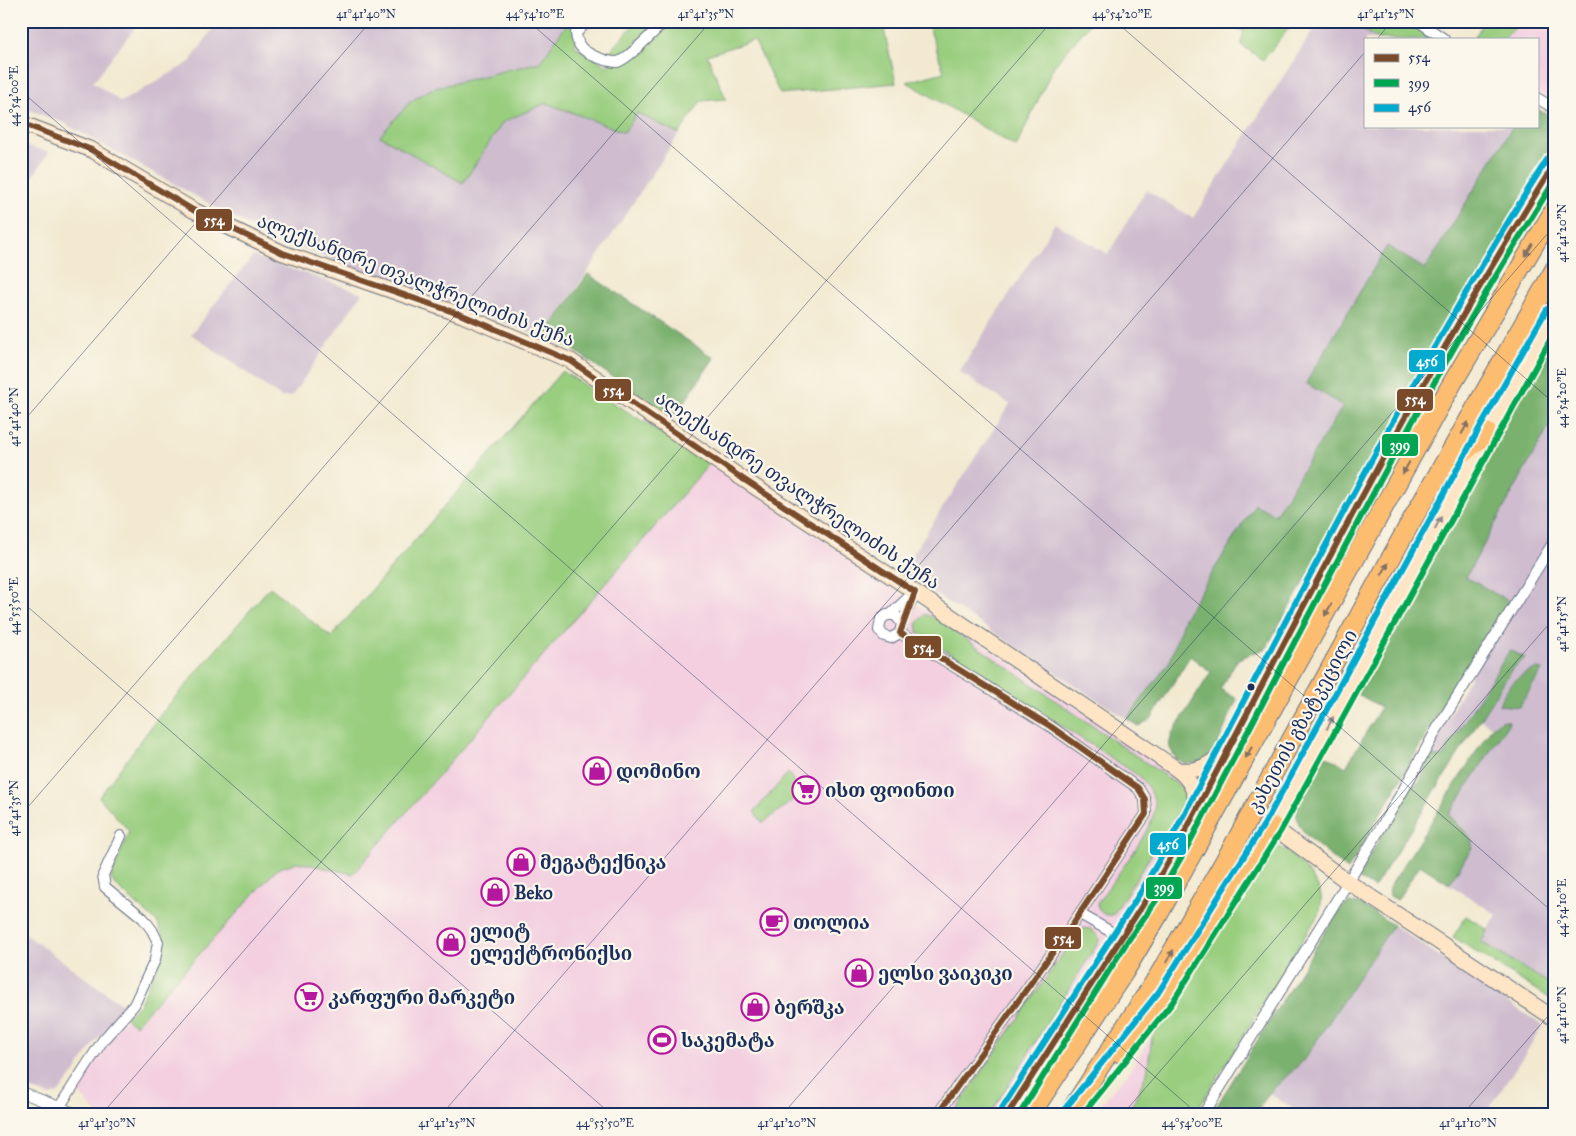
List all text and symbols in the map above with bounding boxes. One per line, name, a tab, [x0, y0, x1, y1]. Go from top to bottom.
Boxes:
text: 41°41'40"N	[336, 7, 396, 21]
text: 44°54'10"E	[506, 7, 565, 21]
text: 41°41'35"N	[678, 7, 734, 21]
text: 44°54'20"E	[1092, 7, 1152, 21]
text: 41°41'25"N	[1357, 7, 1415, 21]
legend	[1364, 38, 1538, 128]
text: 554	[1408, 48, 1431, 66]
text: 44°54'00"E	[7, 65, 21, 126]
text: 399	[1408, 74, 1430, 92]
text: 456	[1408, 98, 1432, 116]
text: 41°41'20"N	[1555, 204, 1569, 262]
line badge: 554	[195, 208, 233, 232]
street label: ალექსანდრე თვალჭრელიძის ქუჩა	[254, 209, 578, 351]
text: 554	[204, 212, 225, 230]
one-way arrow	[1525, 244, 1534, 257]
line badge: 456	[1408, 349, 1446, 373]
text: 456	[1416, 353, 1439, 371]
text: 44°54'20"E	[1555, 368, 1569, 428]
line badge: 554	[594, 378, 632, 402]
text: 554	[603, 382, 624, 400]
street label: ალექსანდრე თვალჭრელიძის ქუჩა	[651, 386, 945, 594]
text: 41°41'40"N	[7, 387, 21, 447]
line badge: 554	[1396, 388, 1434, 412]
text: 554	[1405, 391, 1426, 409]
one-way arrow	[1461, 420, 1469, 435]
line badge: 399	[1381, 433, 1419, 457]
text: 399	[1390, 437, 1410, 455]
one-way arrow	[1401, 461, 1410, 474]
one-way arrow	[1434, 516, 1442, 530]
one-way arrow	[1381, 562, 1389, 577]
text: 44°53'50"E	[7, 577, 21, 635]
text: 41°41'15"N	[1555, 596, 1569, 652]
one-way arrow	[1323, 603, 1332, 617]
street label: კახეთის გზატკეცილი	[1242, 625, 1362, 817]
line badge: 554	[904, 635, 942, 659]
text: 554	[913, 639, 934, 657]
unlabelled marker	[1246, 682, 1256, 692]
one-way arrow	[1326, 716, 1334, 730]
one-way arrow	[1245, 745, 1253, 760]
shop icon: დომინო	[582, 756, 612, 786]
place label: დომინო	[616, 760, 701, 783]
supermarket icon: ისთ ფოინთი	[791, 775, 821, 805]
place label: ისთ ფოინთი	[825, 779, 955, 802]
text: 41°41'35"N	[7, 780, 21, 836]
line badge: 456	[1149, 832, 1187, 856]
text: 456	[1157, 836, 1180, 854]
shop icon: მეგატექნიკა	[506, 847, 536, 877]
place label: მეგატექნიკა	[540, 851, 666, 874]
line badge: 399	[1145, 876, 1183, 900]
shop icon: Beko	[480, 877, 510, 907]
text: 44°54'10"E	[1555, 878, 1569, 937]
text: 399	[1154, 879, 1174, 897]
place label: Beko	[514, 881, 553, 904]
cafe icon: თოლია	[759, 907, 789, 937]
place label: თოლია	[793, 911, 870, 934]
place label: ელიტ ელექტრონიქსი	[470, 920, 632, 965]
line badge: 554	[1044, 926, 1082, 950]
shop icon: ელიტ ელექტრონიქსი	[436, 927, 466, 957]
text: 554	[1053, 930, 1074, 948]
one-way arrow	[1166, 949, 1174, 963]
shop icon: ელსი ვაიკიკი	[844, 958, 874, 988]
place label: ელსი ვაიკიკი	[878, 962, 1013, 985]
supermarket icon: კარფური მარკეტი	[294, 982, 324, 1012]
place label: კარფური მარკეტი	[328, 986, 515, 1009]
text: 41°41'10"N	[1555, 986, 1569, 1044]
shop icon: ბერშკა	[740, 992, 770, 1022]
place label: ბერშკა	[774, 996, 845, 1019]
sports icon: საკემატა	[647, 1025, 677, 1055]
place label: საკემატა	[681, 1029, 775, 1052]
text: 41°41'30"N	[78, 1116, 136, 1130]
text: 41°41'25"N	[418, 1116, 476, 1130]
text: 44°53'50"E	[576, 1116, 634, 1130]
text: 41°41'20"N	[758, 1116, 816, 1130]
text: 44°54'00"E	[1162, 1116, 1223, 1130]
text: 41°41'10"N	[1439, 1116, 1497, 1130]

